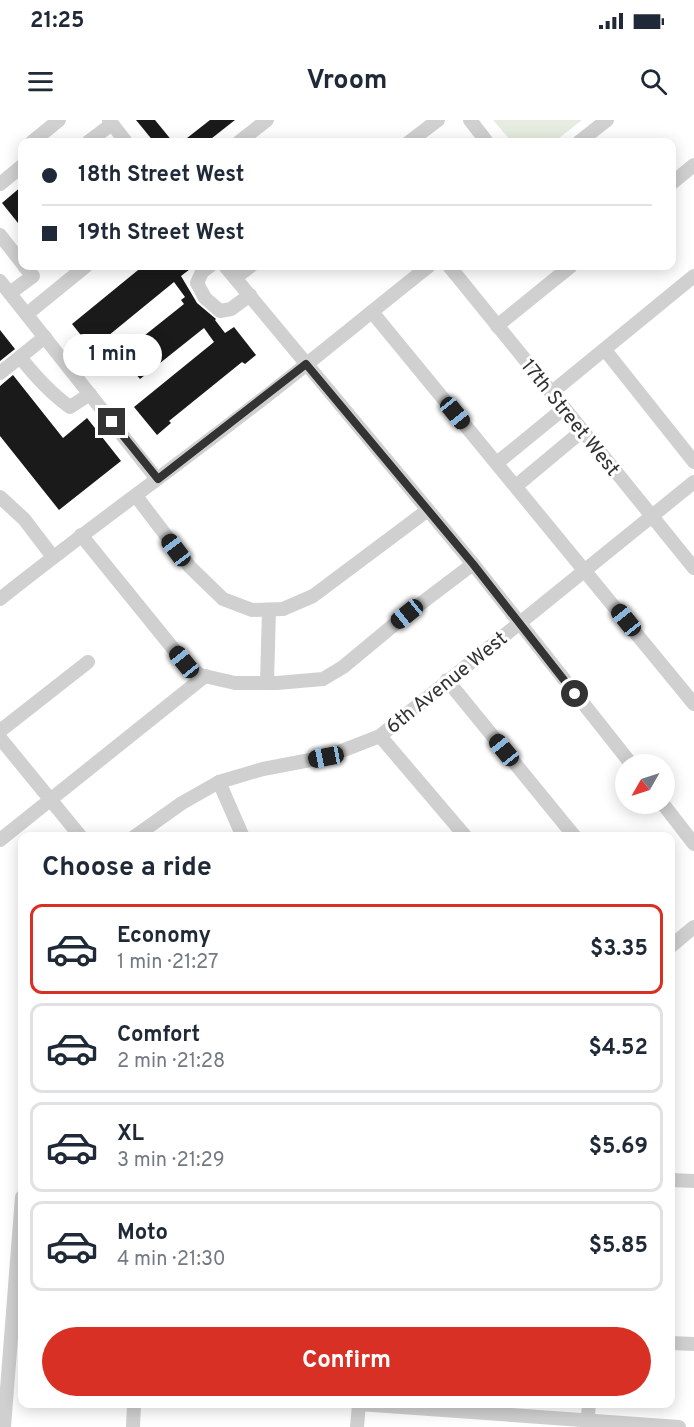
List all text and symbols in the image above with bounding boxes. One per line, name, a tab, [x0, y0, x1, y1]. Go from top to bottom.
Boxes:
text: 21:25	[30, 8, 85, 35]
text: Vroom	[306, 64, 388, 98]
icon: menu	[24, 65, 57, 98]
icon: search	[637, 65, 670, 98]
text: 18th Street West	[78, 162, 244, 189]
text: 19th Street West	[78, 220, 245, 247]
callout: 1 min	[63, 335, 162, 377]
text: 1 min	[88, 342, 137, 368]
street label: 17th Street West	[514, 354, 625, 482]
car	[437, 393, 473, 433]
route end	[98, 408, 125, 435]
car	[158, 530, 194, 570]
car	[387, 596, 427, 632]
car	[608, 600, 644, 640]
street label: 6th Avenue West	[381, 627, 513, 741]
car	[166, 642, 202, 682]
route start	[561, 680, 588, 707]
car	[486, 730, 522, 770]
car	[307, 745, 345, 769]
north arrow	[615, 754, 675, 814]
map controls	[615, 754, 675, 814]
text: Choose a ride	[42, 851, 212, 885]
icon: car	[45, 922, 99, 976]
text: Economy	[117, 923, 211, 950]
text: $3.35	[590, 936, 648, 963]
text: 1 min · 21:27	[117, 950, 219, 976]
icon: car	[45, 1021, 99, 1075]
text: Comfort	[117, 1022, 200, 1049]
text: $4.52	[588, 1035, 648, 1062]
text: 2 min · 21:28	[117, 1049, 225, 1075]
icon: car	[45, 1120, 99, 1174]
text: XL	[117, 1121, 144, 1148]
text: $5.69	[589, 1134, 648, 1161]
text: 3 min · 21:29	[117, 1148, 225, 1174]
icon: car	[45, 1219, 99, 1273]
text: Moto	[117, 1220, 168, 1247]
text: $5.85	[589, 1233, 648, 1260]
text: 4 min · 21:30	[117, 1247, 226, 1273]
button: Confirm	[42, 1327, 651, 1396]

